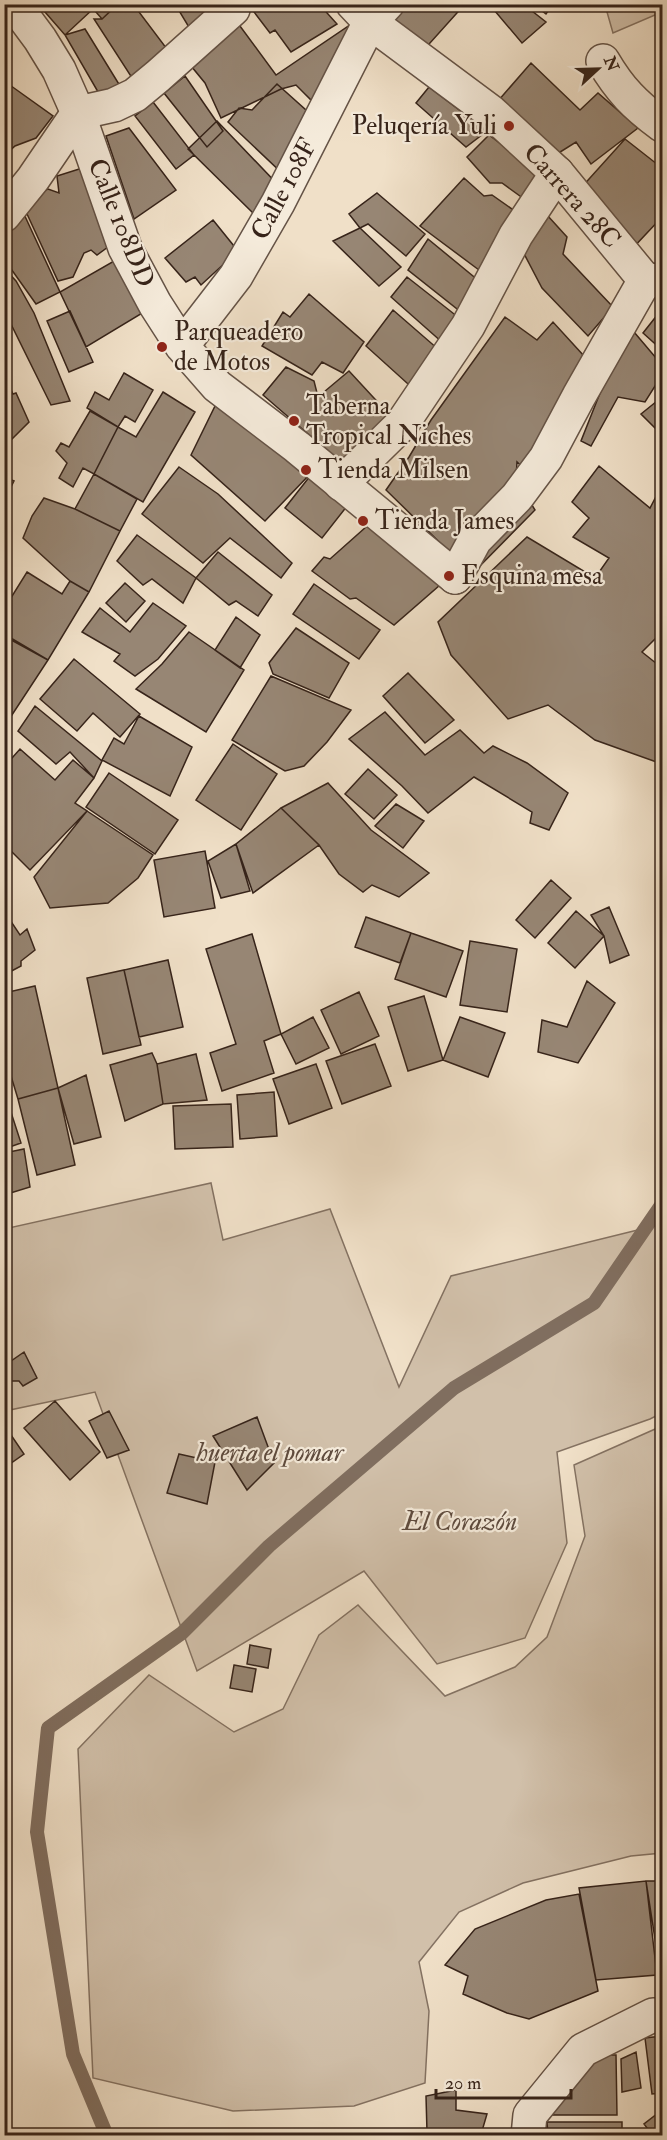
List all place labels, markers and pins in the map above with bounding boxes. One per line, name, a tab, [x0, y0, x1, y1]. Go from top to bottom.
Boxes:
place label: Peluqería Yuli	[352, 110, 497, 142]
marker: Peluqería Yuli	[502, 119, 516, 133]
place label: Parqueadero de Motos	[174, 316, 303, 378]
marker: Parqueadero de Motos	[155, 340, 169, 354]
place label: Taberna Tropical Niches	[306, 390, 472, 453]
marker: Taberna Tropical Niches	[287, 414, 301, 428]
place label: Tienda Milsen	[318, 454, 469, 486]
marker: Tienda Milsen	[299, 463, 313, 477]
place label: Tienda James	[375, 505, 515, 537]
marker: Tienda James	[356, 514, 370, 528]
place label: Esquina mesa	[461, 560, 603, 592]
marker: Esquina mesa	[442, 569, 456, 583]

